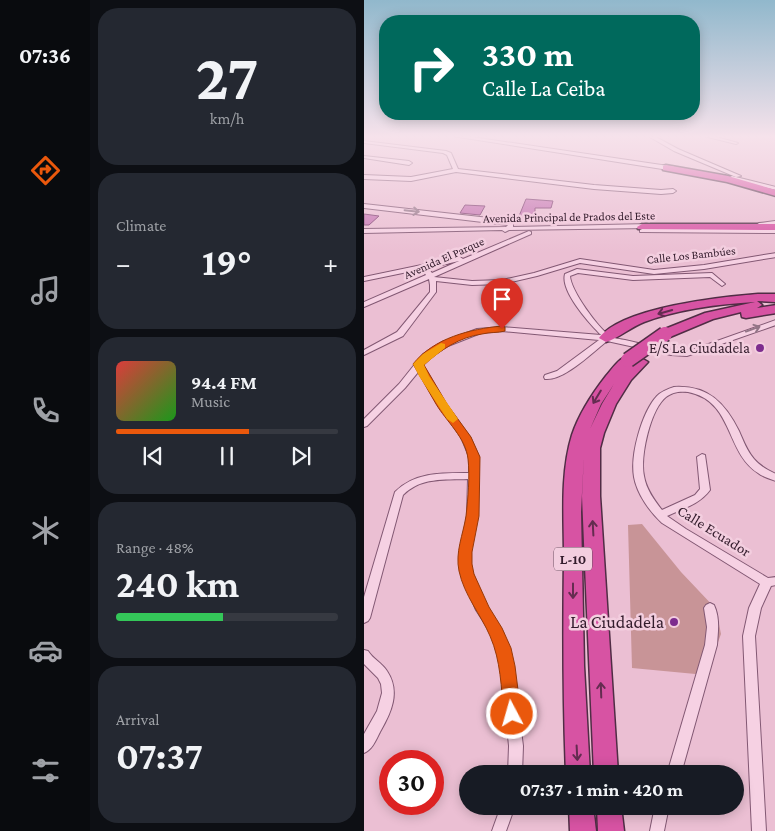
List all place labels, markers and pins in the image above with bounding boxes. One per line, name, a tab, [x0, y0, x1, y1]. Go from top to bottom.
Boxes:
pin	[481, 278, 523, 329]
place label: E/S La Ciudadela	[649, 340, 750, 356]
marker: E/S La Ciudadela	[754, 342, 766, 354]
place label: La Ciudadela	[570, 612, 664, 632]
marker: La Ciudadela	[668, 616, 680, 628]

